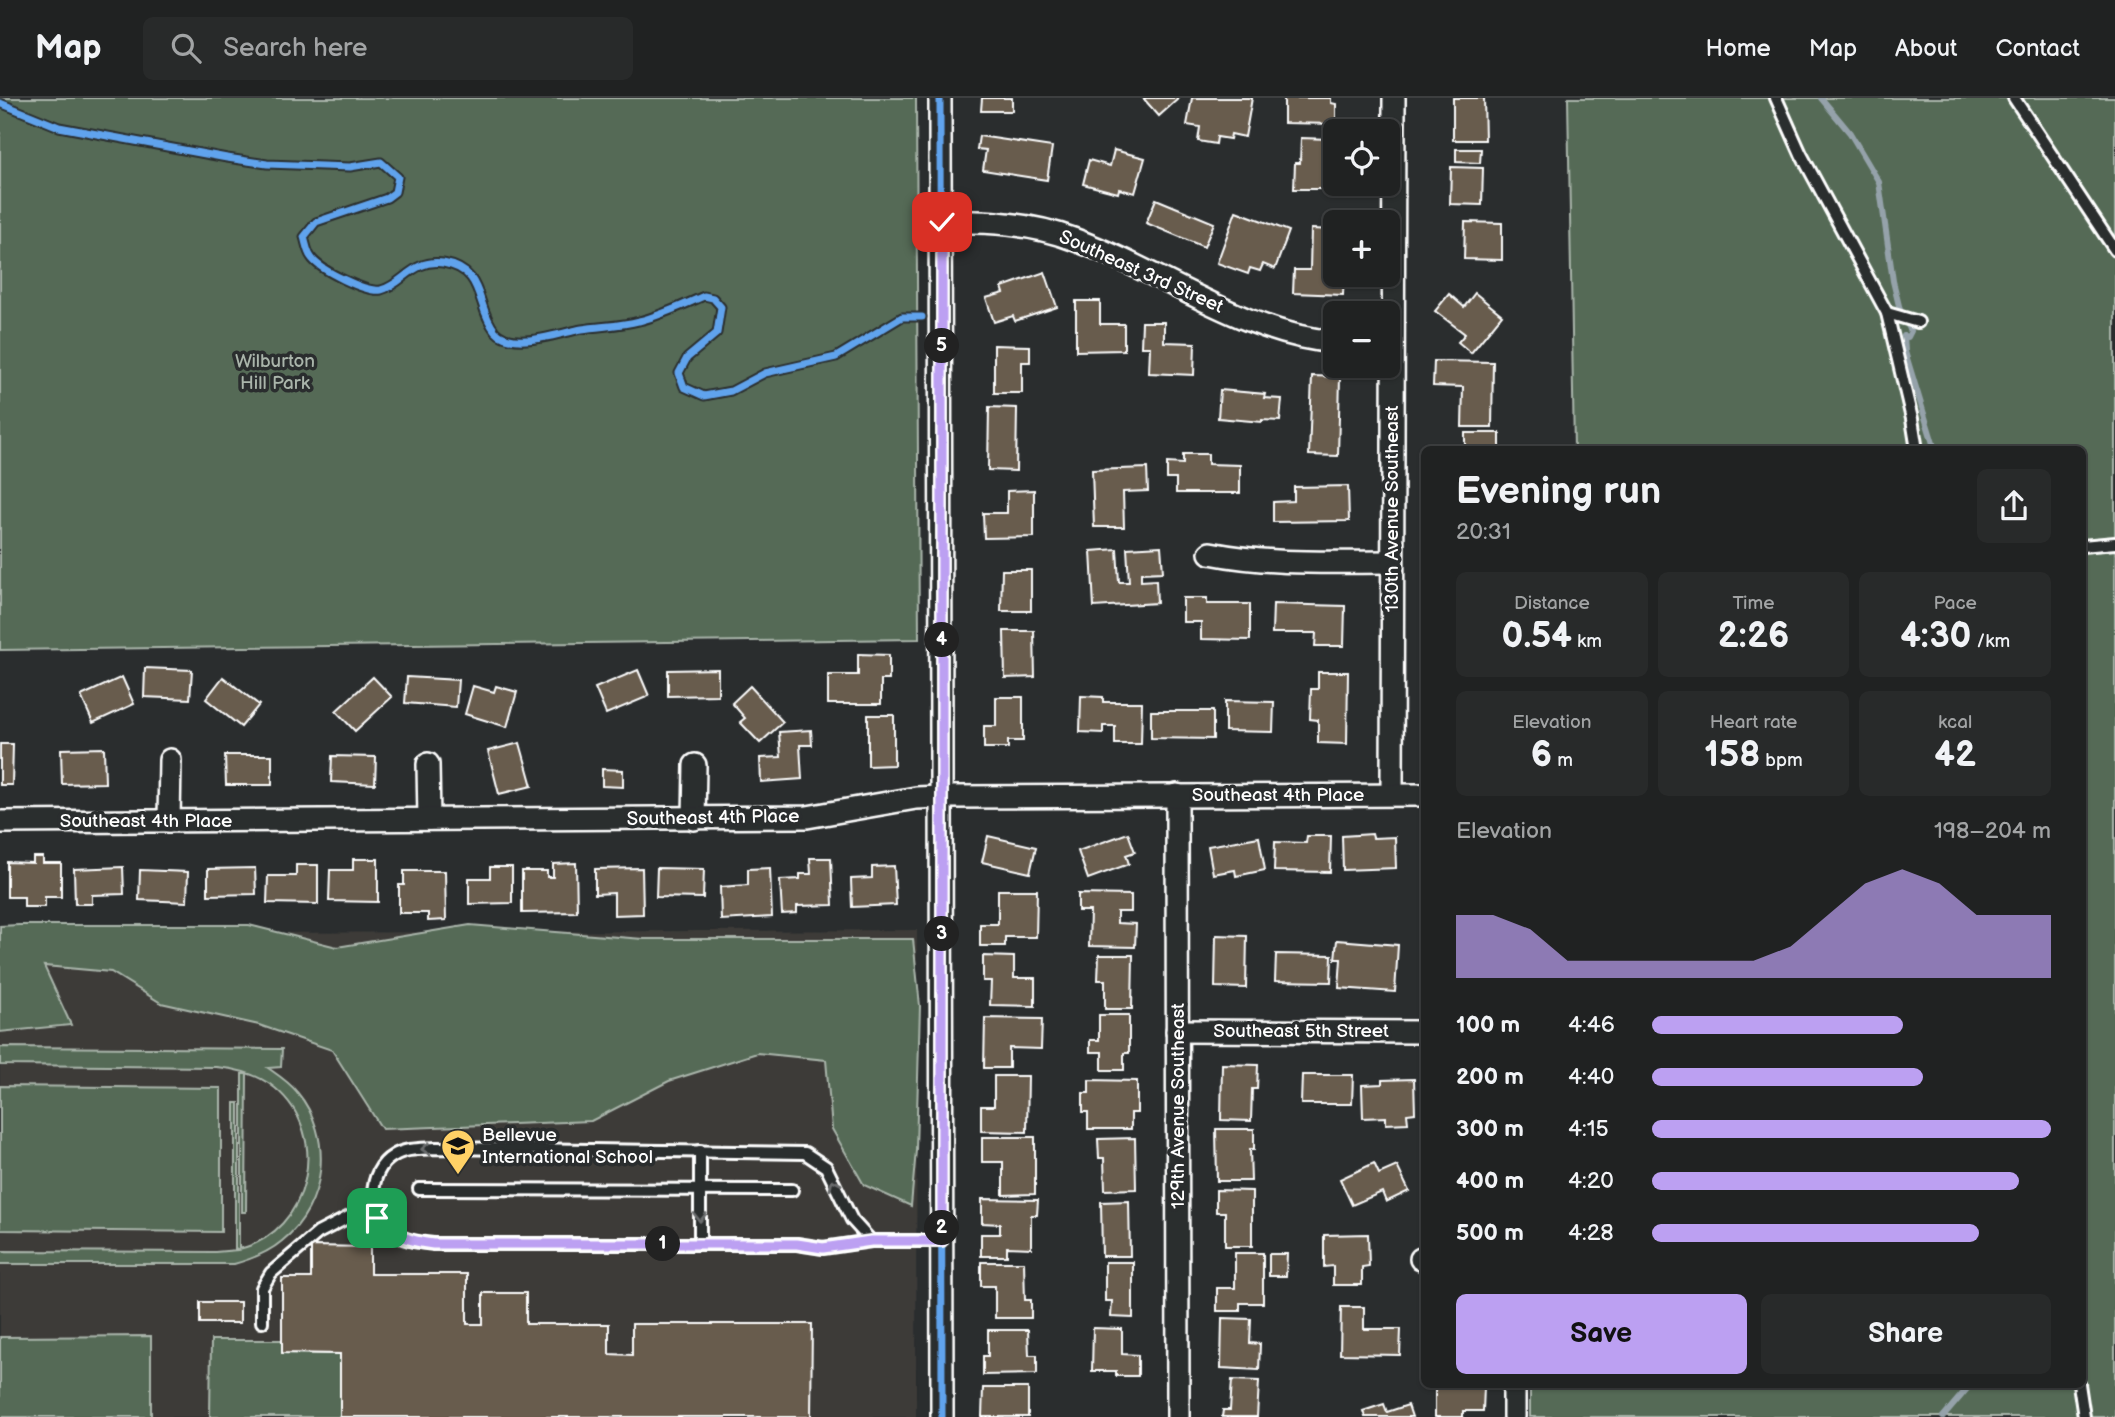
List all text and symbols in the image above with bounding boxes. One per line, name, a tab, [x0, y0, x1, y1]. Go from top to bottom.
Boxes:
search box	[143, 17, 633, 80]
text: Map	[35, 28, 101, 68]
icon: search	[167, 29, 205, 67]
text: Search here	[223, 33, 367, 64]
text: Home	[1706, 34, 1771, 63]
text: Map	[1809, 34, 1857, 63]
text: About	[1895, 34, 1957, 63]
text: Contact	[1995, 34, 2080, 63]
map controls	[1323, 119, 1400, 378]
button: locate	[1323, 119, 1400, 196]
pin	[912, 192, 972, 252]
icon: check	[923, 203, 961, 241]
button: +	[1323, 210, 1400, 287]
street label: Southeast 3rd Street	[1055, 225, 1227, 319]
button: −	[1323, 301, 1400, 378]
pin: 5	[925, 328, 960, 364]
text: 5	[936, 334, 947, 357]
park label: Wilburton Hill Park	[235, 350, 315, 395]
street label: 130th Avenue Southeast	[1381, 406, 1404, 612]
text: Evening run	[1456, 469, 1661, 514]
button: share	[1977, 469, 2051, 543]
text: 20:31	[1456, 518, 1511, 546]
text: Distance	[1514, 592, 1590, 615]
text: Time	[1732, 592, 1775, 615]
text: Pace	[1934, 592, 1977, 615]
text: 0.54	[1502, 615, 1572, 658]
text: 2:26	[1718, 615, 1789, 658]
text: 4:30	[1900, 615, 1971, 658]
pin: 4	[925, 622, 960, 658]
text: 4	[936, 628, 947, 651]
text: km	[1572, 630, 1602, 653]
text: /km	[1971, 630, 2010, 653]
text: Elevation	[1512, 711, 1591, 734]
text: Heart rate	[1710, 711, 1797, 734]
text: kcal	[1938, 711, 1972, 734]
text: 6	[1531, 734, 1552, 777]
text: 158	[1704, 734, 1760, 777]
text: 42	[1934, 734, 1976, 777]
text: m	[1552, 749, 1573, 772]
text: bpm	[1760, 749, 1803, 772]
street label: Southeast 4th Place	[1192, 784, 1364, 807]
street label: Southeast 4th Place	[626, 805, 800, 831]
street label: Southeast 4th Place	[60, 810, 232, 833]
text: Elevation	[1456, 817, 1552, 845]
text: 198–204 m	[1934, 817, 2051, 845]
pin: 3	[925, 916, 960, 952]
text: 3	[936, 922, 947, 945]
street label: 129th Avenue Southeast	[1167, 1003, 1190, 1209]
text: 100 m	[1456, 1011, 1520, 1039]
text: 4:46	[1568, 1011, 1615, 1039]
street label: Southeast 5th Street	[1213, 1020, 1389, 1043]
text: 200 m	[1456, 1063, 1524, 1091]
text: 4:40	[1568, 1063, 1614, 1091]
text: 300 m	[1456, 1115, 1524, 1143]
text: 4:15	[1568, 1115, 1609, 1143]
place label: Bellevue International School	[482, 1124, 653, 1169]
school or university icon: Bellevue International School	[439, 1127, 477, 1176]
one-way arrow	[420, 1141, 431, 1156]
text: 400 m	[1456, 1167, 1524, 1195]
text: 4:20	[1568, 1167, 1614, 1195]
one-way arrow	[829, 1179, 843, 1191]
pin	[347, 1188, 407, 1248]
icon: arrive	[358, 1199, 396, 1237]
pin: 2	[925, 1210, 960, 1246]
one-way arrow	[692, 1212, 708, 1222]
text: 2	[936, 1216, 947, 1239]
text: 500 m	[1456, 1219, 1524, 1247]
text: 4:28	[1568, 1219, 1614, 1247]
pin: 1	[646, 1226, 680, 1262]
text: 1	[659, 1232, 667, 1255]
button: Save	[1456, 1294, 1747, 1374]
button: Share	[1761, 1294, 2051, 1374]

